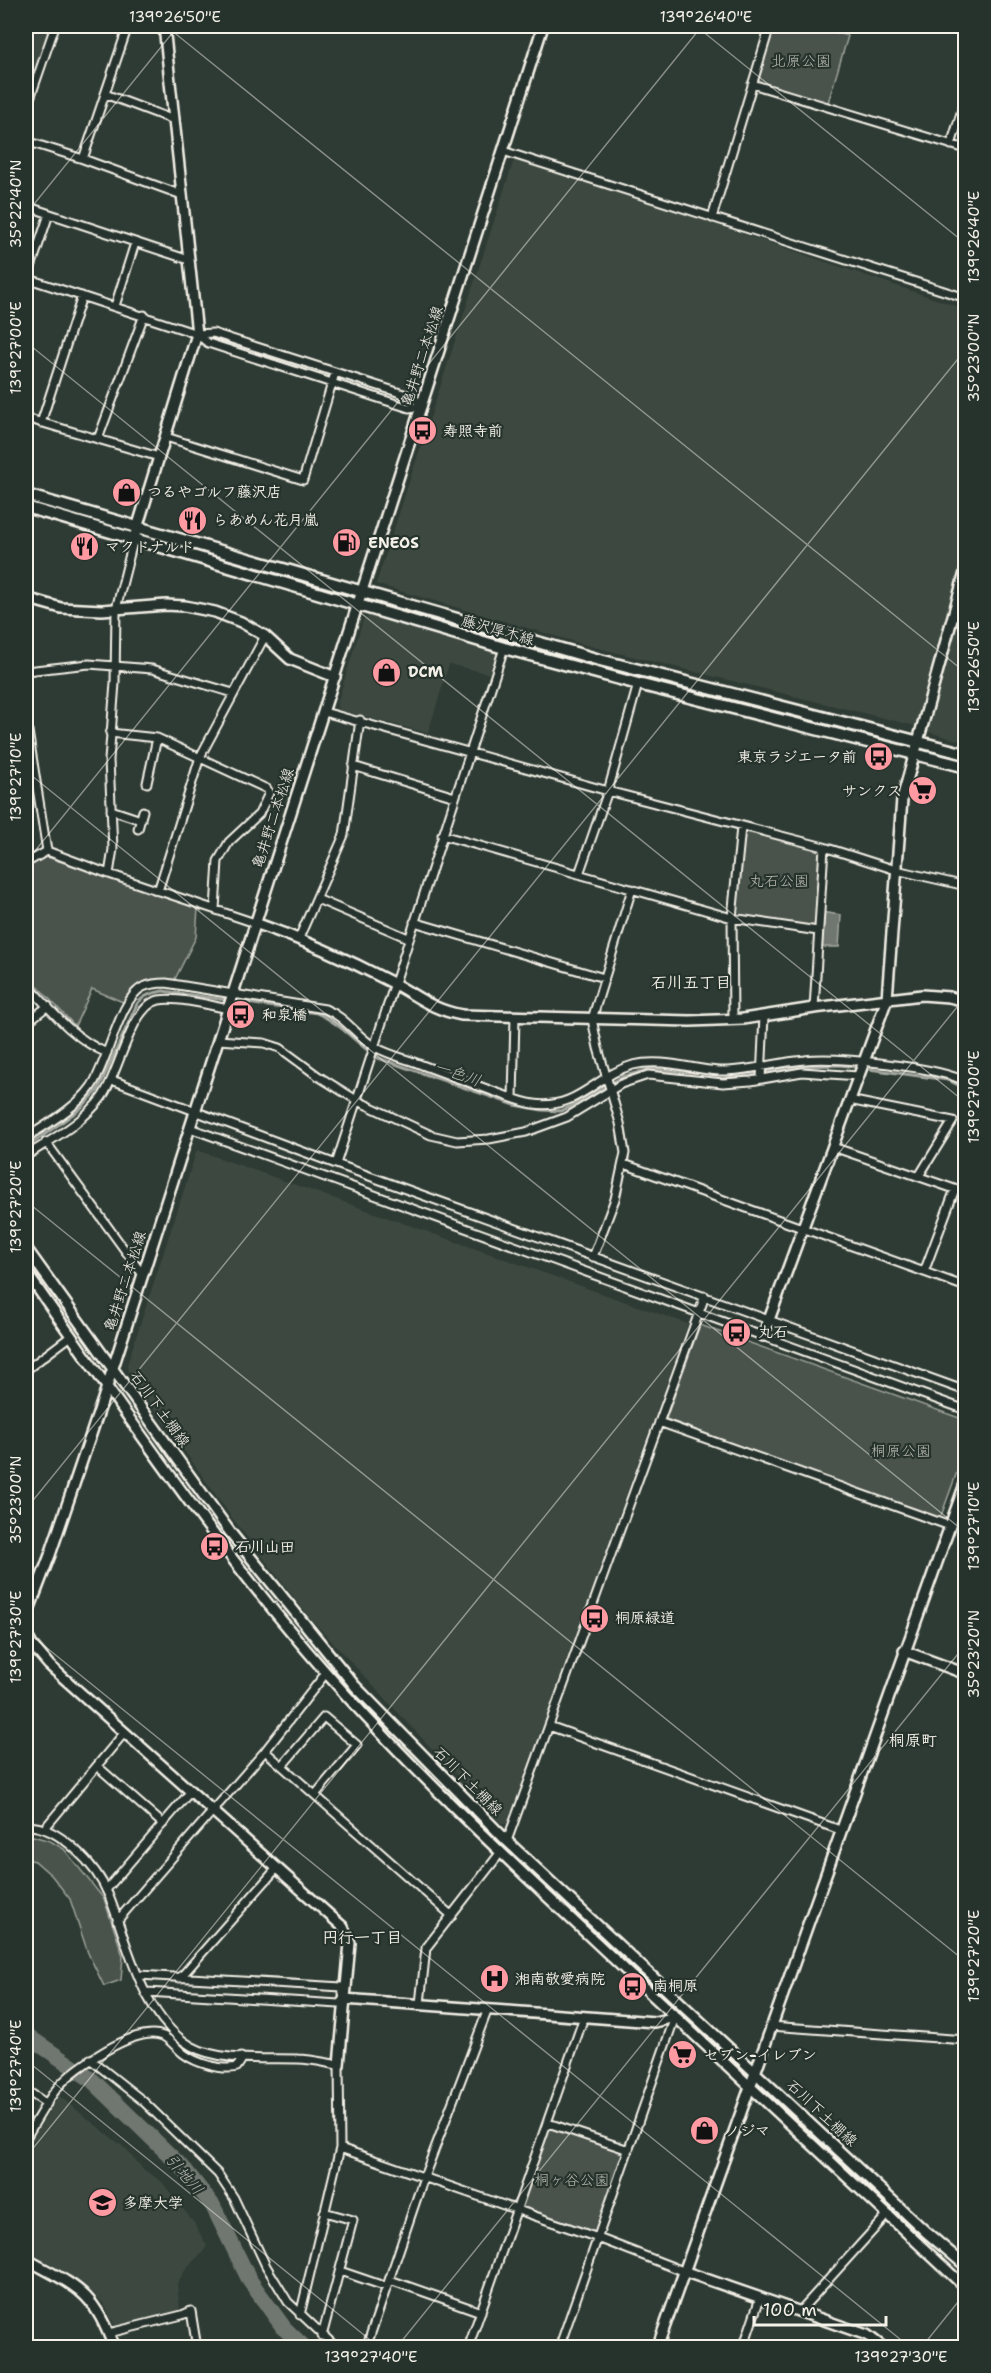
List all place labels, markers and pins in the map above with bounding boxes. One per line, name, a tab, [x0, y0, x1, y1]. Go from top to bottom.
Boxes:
bus stop icon: 寿照寺前	[406, 415, 438, 447]
place label: 寿照寺前	[443, 421, 503, 441]
shop icon: つるやゴルフ藤沢店	[110, 476, 142, 508]
place label: つるやゴルフ藤沢店	[147, 482, 282, 502]
restaurant icon: らあめん花月嵐	[176, 504, 208, 536]
place label: らあめん花月嵐	[213, 510, 318, 530]
fuel station icon: ENEOS	[331, 527, 363, 559]
restaurant icon: マクドナルド	[68, 531, 100, 563]
place label: ENEOS	[368, 533, 419, 553]
place label: マクドナルド	[105, 537, 194, 557]
shop icon: DCM	[371, 656, 403, 688]
place label: DCM	[408, 662, 444, 682]
bus stop icon: 東京ラジエータ前	[862, 741, 894, 773]
place label: 東京ラジエータ前	[737, 747, 857, 767]
supermarket icon: サンクス	[907, 775, 939, 807]
place label: サンクス	[842, 781, 902, 801]
bus stop icon: 和泉橋	[225, 999, 257, 1031]
place label: 和泉橋	[262, 1005, 307, 1025]
bus stop icon: 丸石	[721, 1316, 753, 1348]
place label: 丸石	[758, 1322, 788, 1342]
bus stop icon: 石川山田	[198, 1531, 230, 1563]
place label: 石川山田	[235, 1537, 295, 1557]
bus stop icon: 桐原緑道	[578, 1602, 610, 1634]
place label: 桐原緑道	[615, 1608, 675, 1628]
hospital icon: 湘南敬愛病院	[478, 1963, 510, 1995]
place label: 湘南敬愛病院	[515, 1969, 605, 1989]
bus stop icon: 南桐原	[616, 1970, 648, 2002]
place label: 南桐原	[653, 1976, 698, 1996]
supermarket icon: セブン-イレブン	[667, 2039, 699, 2071]
place label: セブン-イレブン	[704, 2045, 817, 2065]
shop icon: ノジマ	[688, 2115, 720, 2147]
place label: ノジマ	[725, 2121, 770, 2141]
school or university icon: 多摩大学	[86, 2187, 118, 2219]
place label: 多摩大学	[123, 2193, 183, 2213]

